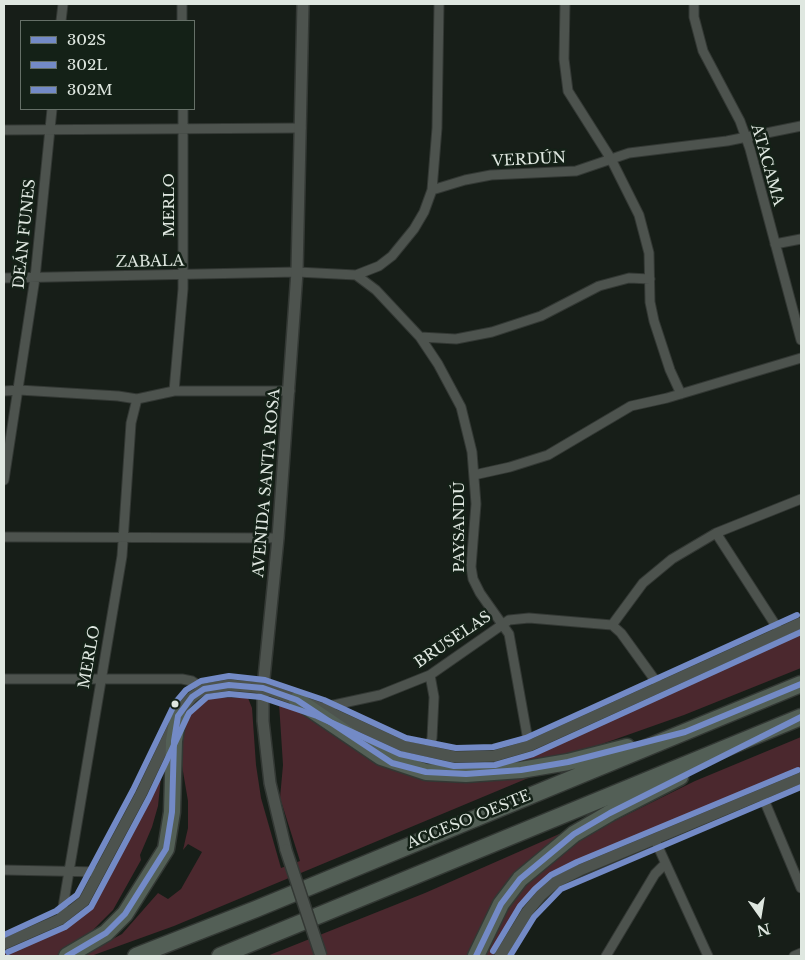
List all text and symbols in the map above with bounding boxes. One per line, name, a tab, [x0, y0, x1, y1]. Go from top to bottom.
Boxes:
legend	[20, 20, 195, 110]
text: 302S	[67, 30, 106, 49]
text: 302L	[67, 55, 107, 74]
text: 302M	[67, 80, 113, 99]
street label: ATACAMA	[747, 122, 787, 208]
street label: VERDÚN	[492, 149, 566, 171]
street label: MERLO	[161, 173, 179, 237]
street label: DEÁN FUNES	[10, 178, 40, 290]
street label: ZABALA	[116, 252, 184, 272]
street label: AVENIDA SANTA ROSA	[250, 388, 284, 578]
street label: PAYSANDÚ	[451, 481, 469, 573]
street label: BRUSELAS	[411, 608, 495, 672]
street label: MERLO	[76, 624, 104, 690]
unlabelled marker	[170, 699, 180, 709]
street label: ACCESO OESTE	[405, 787, 533, 853]
north arrow	[735, 890, 785, 940]
text: N	[755, 919, 772, 940]

